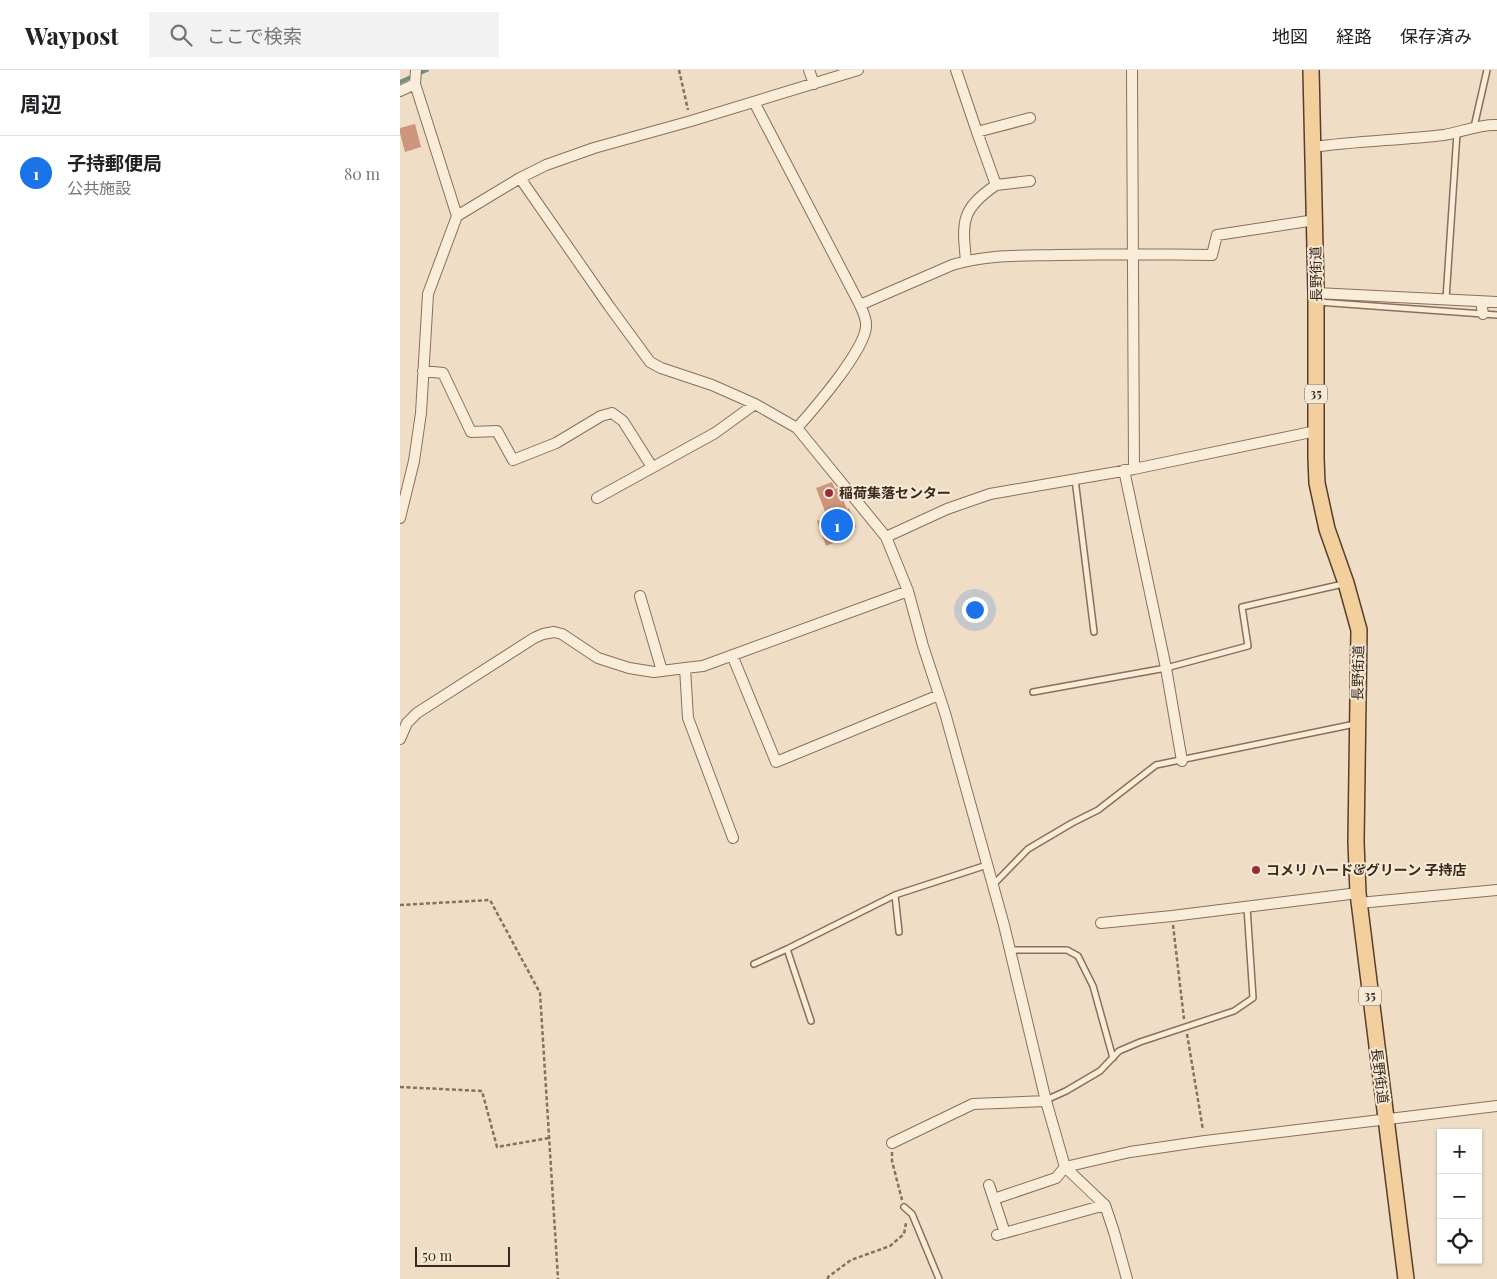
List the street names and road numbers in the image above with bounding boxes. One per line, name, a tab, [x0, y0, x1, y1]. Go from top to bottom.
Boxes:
street label: 長野街道	[1306, 246, 1325, 302]
road number: 35	[1305, 384, 1327, 404]
street label: 長野街道	[1348, 645, 1367, 701]
road number: 35	[1359, 986, 1381, 1006]
street label: 長野街道	[1368, 1047, 1393, 1105]

